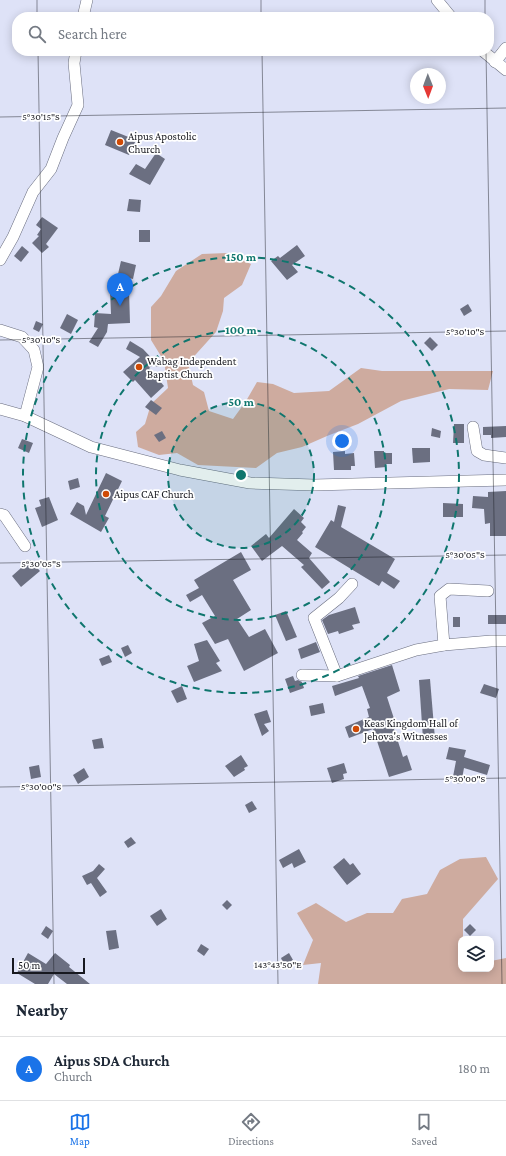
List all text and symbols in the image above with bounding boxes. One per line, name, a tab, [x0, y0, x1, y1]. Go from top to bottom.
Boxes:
search box	[12, 12, 494, 56]
icon: search	[26, 23, 48, 45]
text: Search here	[58, 26, 127, 42]
north arrow	[410, 68, 446, 104]
text: 5°30'15"S	[22, 111, 60, 122]
place label: Aipus Apostolic Church	[128, 130, 197, 155]
marker: Aipus Apostolic Church	[115, 137, 125, 147]
text: 150 m	[226, 250, 257, 264]
pin: A	[107, 273, 133, 306]
text: 100 m	[225, 323, 258, 337]
text: 5°30'10"S	[446, 326, 485, 337]
text: 5°30'10"S	[22, 334, 61, 345]
place label: Wabag Independent Baptist Church	[147, 355, 237, 381]
marker: Wabag Independent Baptist Church	[134, 362, 144, 372]
text: 50 m	[228, 395, 255, 409]
your location	[332, 431, 352, 451]
centre of rings	[234, 468, 248, 482]
place label: Aipus CAF Church	[114, 488, 194, 501]
marker: Aipus CAF Church	[101, 489, 111, 499]
text: 5°30'05"S	[445, 549, 485, 560]
text: 5°30'05"S	[21, 558, 61, 569]
place label: Keas Kingdom Hall of Jehova's Witnesses	[363, 717, 459, 743]
marker: Keas Kingdom Hall of Jehova's Witnesses	[351, 724, 361, 734]
text: 5°30'00"S	[445, 773, 486, 784]
text: 5°30'00"S	[21, 781, 62, 792]
map controls	[458, 936, 494, 972]
button: layers	[458, 936, 494, 972]
scale bar	[12, 956, 85, 975]
text: 50 m	[18, 959, 40, 971]
text: 143°43'50"E	[254, 959, 302, 970]
text: Nearby	[16, 1001, 68, 1020]
text: Aipus SDA Church	[54, 1053, 170, 1069]
text: A	[25, 1061, 33, 1076]
text: 180 m	[458, 1061, 490, 1076]
text: Church	[54, 1069, 92, 1084]
tab: Map	[69, 1111, 91, 1147]
tab: Directions	[228, 1111, 274, 1147]
tab: Saved	[411, 1111, 437, 1147]

